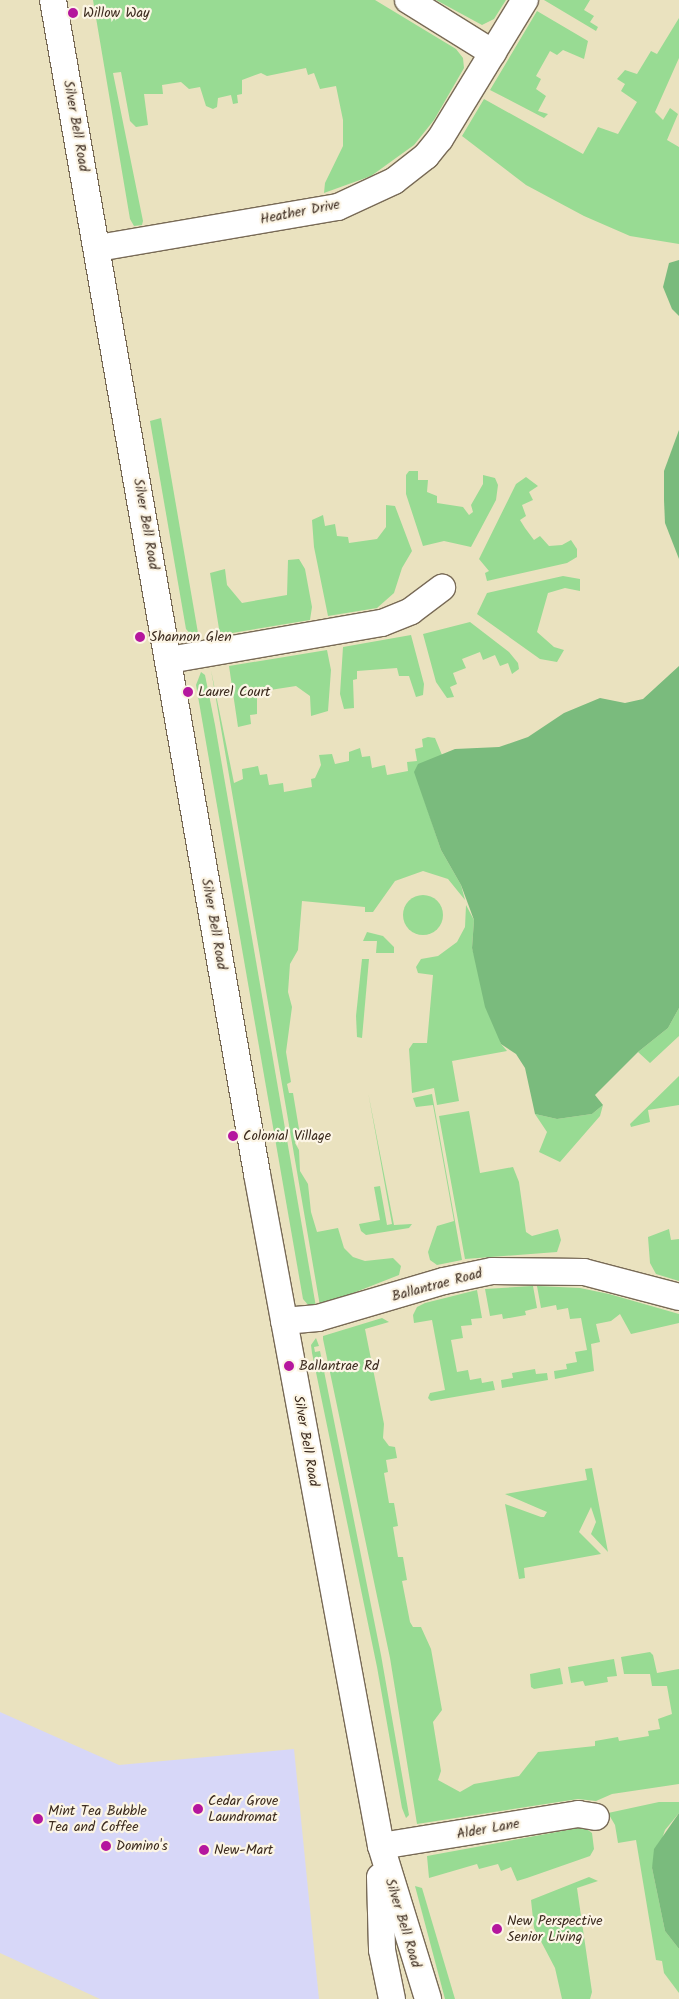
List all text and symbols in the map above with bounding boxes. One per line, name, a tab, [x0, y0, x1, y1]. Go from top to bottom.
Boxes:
place label: Willow Way	[83, 5, 150, 21]
marker: Willow Way	[67, 7, 79, 19]
street label: Silver Bell Road	[60, 79, 92, 173]
street label: Heather Drive	[259, 196, 341, 228]
street label: Silver Bell Road	[130, 477, 162, 571]
place label: Shannon Glen	[150, 629, 232, 645]
marker: Shannon Glen	[134, 631, 146, 643]
place label: Laurel Court	[198, 684, 270, 700]
marker: Laurel Court	[182, 686, 194, 698]
street label: Silver Bell Road	[198, 877, 230, 971]
place label: Colonial Village	[243, 1128, 331, 1144]
marker: Colonial Village	[227, 1130, 239, 1142]
street label: Ballantrae Road	[390, 1265, 484, 1305]
place label: Ballantrae Rd	[299, 1358, 379, 1374]
marker: Ballantrae Rd	[283, 1360, 295, 1372]
street label: Silver Bell Road	[290, 1394, 322, 1488]
place label: Cedar Grove Laundromat	[208, 1793, 278, 1825]
place label: Mint Tea Bubble Tea and Coffee	[48, 1803, 147, 1835]
marker: Cedar Grove Laundromat	[192, 1803, 204, 1815]
marker: Mint Tea Bubble Tea and Coffee	[32, 1813, 44, 1825]
street label: Alder Lane	[455, 1815, 521, 1843]
place label: Domino's	[116, 1838, 168, 1854]
marker: Domino's	[100, 1840, 112, 1852]
place label: New-Mart	[214, 1842, 273, 1858]
marker: New-Mart	[198, 1844, 210, 1856]
street label: Silver Bell Road	[381, 1876, 425, 1970]
place label: New Perspective Senior Living	[507, 1913, 602, 1945]
marker: New Perspective Senior Living	[491, 1923, 503, 1935]

